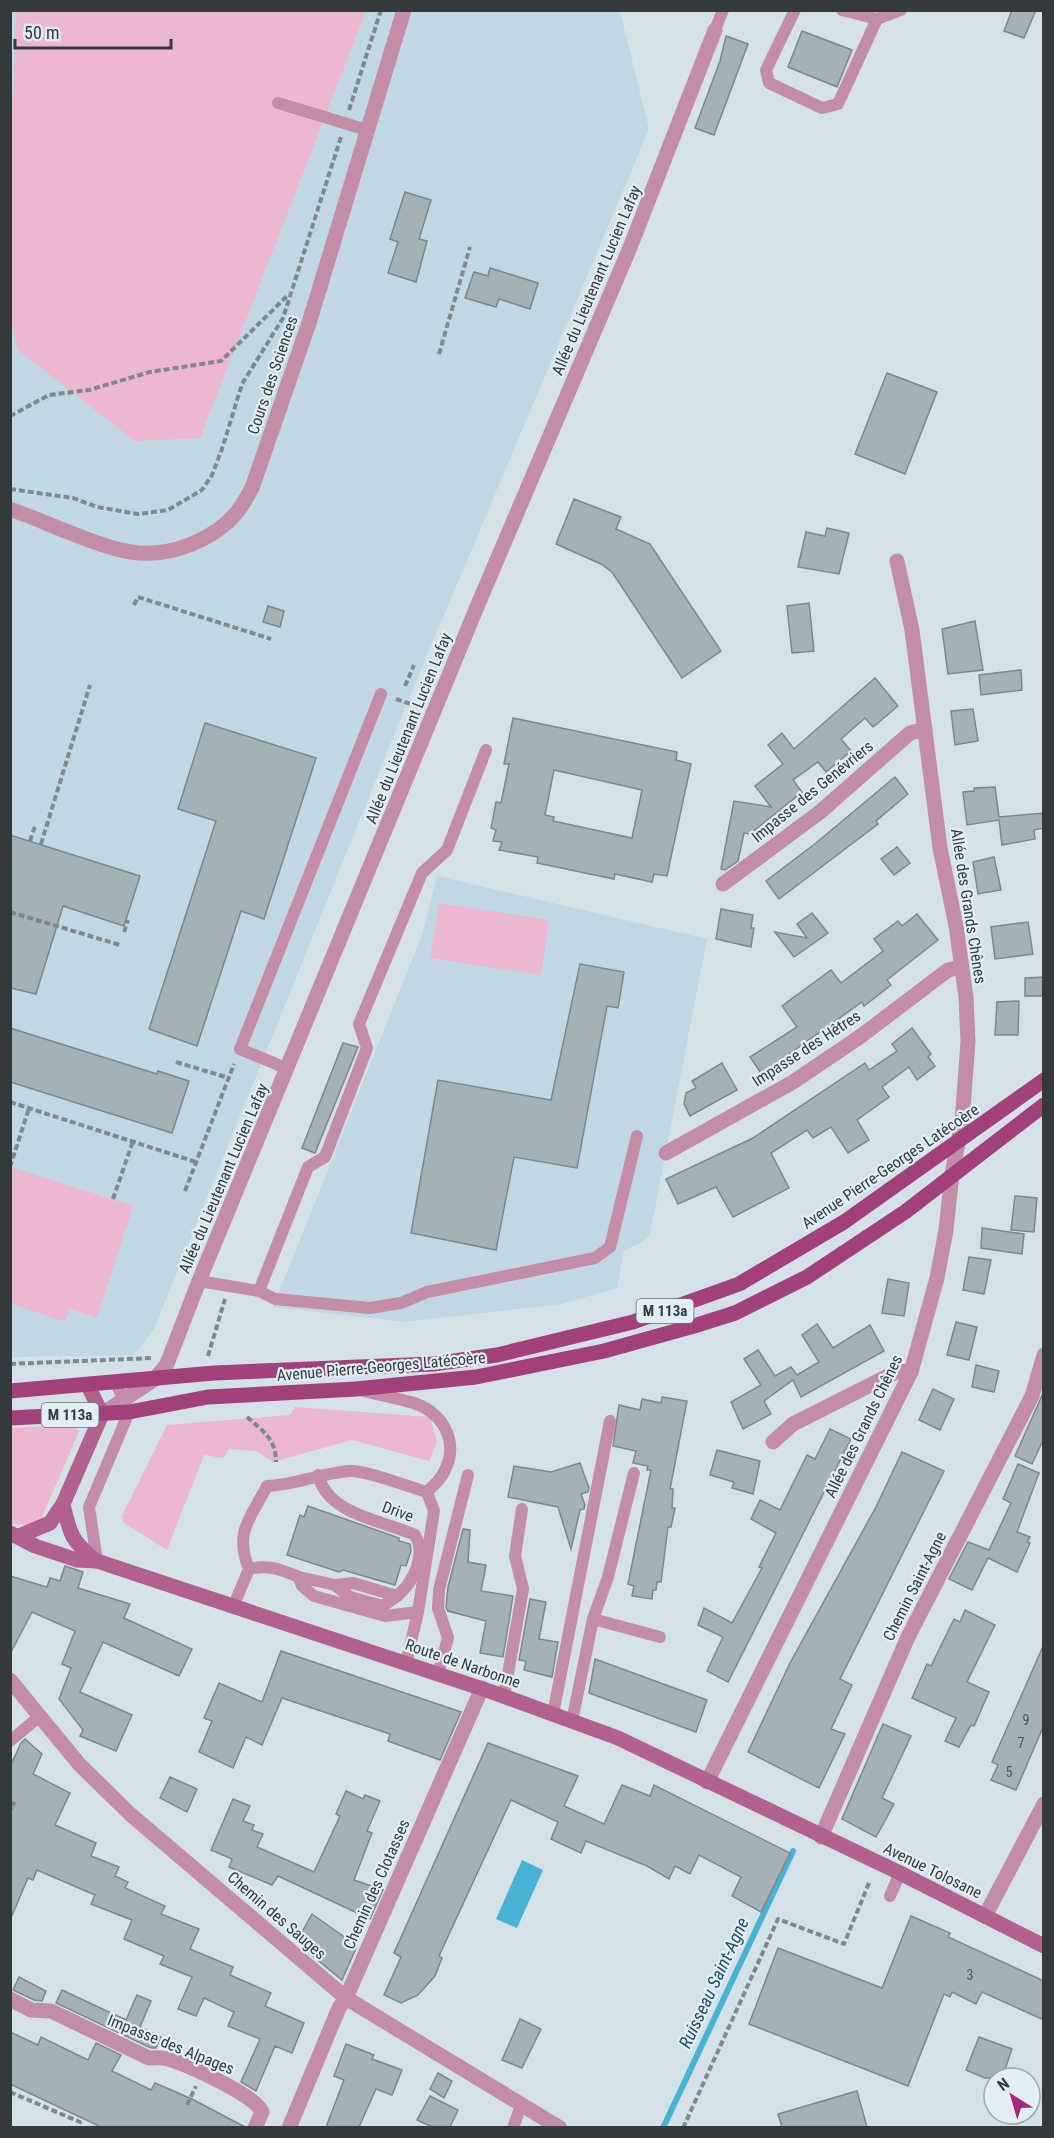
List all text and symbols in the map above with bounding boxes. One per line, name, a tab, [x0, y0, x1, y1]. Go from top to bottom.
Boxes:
scale bar	[15, 12, 171, 50]
text: 50 m	[24, 22, 59, 43]
street label: Allée du Lieutenant Lucien Lafay	[548, 182, 645, 378]
street label: Cours des Sciences	[243, 313, 302, 437]
street label: Allée du Lieutenant Lucien Lafay	[361, 630, 456, 827]
street label: Impasse des Genévriers	[748, 737, 877, 846]
street label: Allée des Grands Chênes	[947, 827, 990, 985]
street label: Impasse des Hêtres	[748, 1006, 864, 1091]
street label: Allée du Lieutenant Lucien Lafay	[175, 1080, 272, 1276]
street label: Avenue Pierre-Georges Latécoère	[798, 1100, 982, 1233]
road number: M 113a	[636, 1299, 694, 1323]
street label: Avenue Pierre-Georges Latécoère	[276, 1348, 486, 1385]
street label: Allée des Grands Chênes	[821, 1352, 906, 1501]
road number: M 113a	[42, 1403, 98, 1427]
street label: Drive	[380, 1497, 416, 1526]
street label: Chemin Saint-Agne	[879, 1529, 950, 1644]
street label: Route de Narbonne	[403, 1635, 523, 1692]
house number: 9	[1023, 1712, 1029, 1728]
house number: 7	[1018, 1735, 1025, 1751]
house number: 5	[1006, 1764, 1013, 1780]
street label: Chemin des Clotasses	[339, 1816, 414, 1952]
street label: Avenue Tolosane	[881, 1838, 985, 1902]
street label: Chemin des Sauges	[224, 1867, 330, 1963]
water label: Ruisseau Saint-Agne	[674, 1914, 753, 2051]
house number: 3	[967, 1967, 973, 1983]
street label: Impasse des Alpages	[105, 2010, 237, 2079]
north arrow	[982, 2066, 1042, 2126]
text: N	[994, 2074, 1013, 2095]

